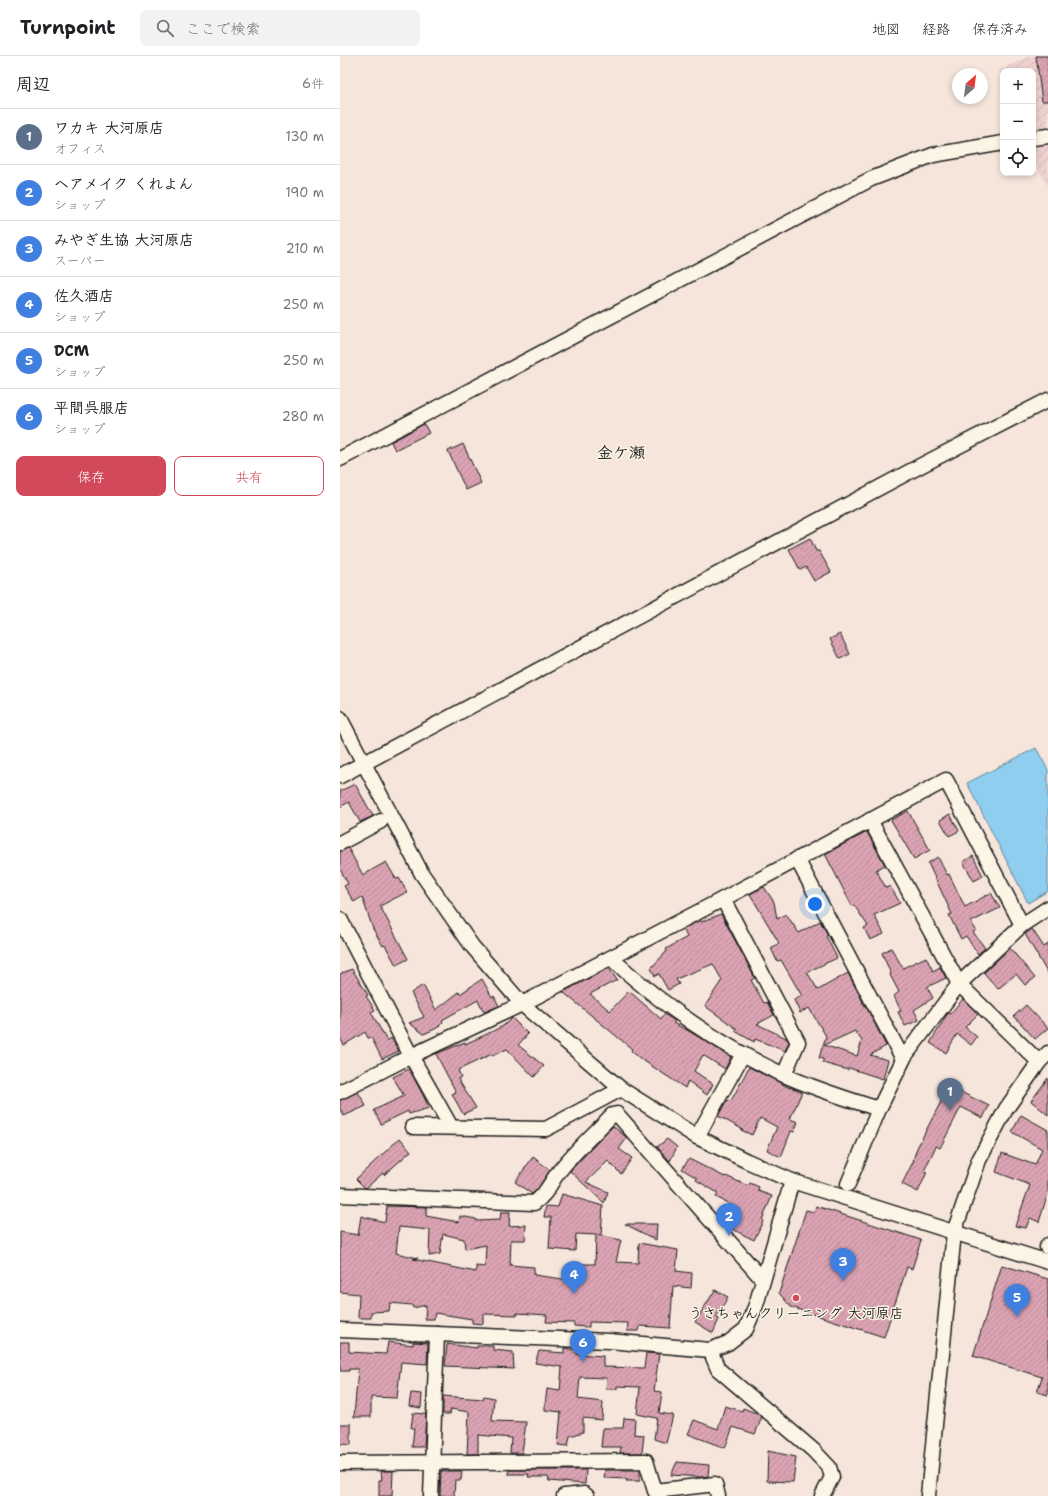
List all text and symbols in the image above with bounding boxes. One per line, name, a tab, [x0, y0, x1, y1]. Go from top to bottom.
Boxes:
search box	[140, 10, 420, 46]
text: Turnpoint	[20, 15, 116, 40]
icon: search	[154, 17, 176, 39]
text: ここで検索	[186, 19, 261, 39]
text: 地図	[872, 20, 900, 38]
text: 経路	[922, 20, 950, 38]
text: 保存済み	[972, 20, 1028, 38]
north arrow	[952, 68, 988, 104]
map controls	[1000, 68, 1036, 176]
button: +	[1000, 68, 1036, 104]
text: 周辺	[16, 73, 50, 95]
text: 6件	[302, 75, 324, 92]
button: −	[1000, 104, 1036, 140]
text: ワカキ 大河原店	[54, 118, 164, 138]
text: 1	[26, 128, 32, 145]
text: 130 m	[286, 128, 324, 145]
text: オフィス	[54, 140, 106, 157]
button: locate	[1000, 140, 1036, 176]
text: ヘアメイク くれよん	[54, 174, 193, 194]
text: 2	[24, 184, 34, 201]
text: 190 m	[285, 184, 324, 201]
text: ショップ	[54, 196, 105, 213]
text: みやぎ生協 大河原店	[54, 230, 194, 250]
text: 3	[24, 240, 34, 257]
text: 210 m	[286, 240, 324, 257]
text: スーパー	[54, 252, 105, 269]
text: 佐久酒店	[54, 286, 114, 306]
text: 4	[24, 296, 34, 313]
text: 250 m	[283, 296, 324, 313]
text: ショップ	[54, 308, 105, 325]
text: DCM	[54, 341, 89, 361]
text: 5	[25, 352, 33, 369]
text: 250 m	[283, 352, 324, 369]
text: ショップ	[54, 363, 105, 380]
text: 平間呉服店	[54, 398, 129, 418]
text: 6	[24, 408, 34, 425]
text: 280 m	[282, 408, 324, 425]
text: ショップ	[54, 420, 105, 437]
district label: 金ケ瀬	[597, 442, 645, 463]
button: 保存	[16, 456, 166, 496]
button: 共有	[174, 456, 324, 496]
your location	[805, 894, 825, 914]
pin: 1	[937, 1078, 963, 1111]
pin: 2	[716, 1203, 742, 1236]
pin: 3	[830, 1248, 856, 1281]
pin: 4	[561, 1261, 587, 1294]
pin: 5	[1004, 1284, 1030, 1317]
marker: うさちゃんクリーニング 大河原店	[791, 1293, 801, 1303]
place label: うさちゃんクリーニング 大河原店	[689, 1304, 903, 1322]
pin: 6	[570, 1329, 596, 1362]

